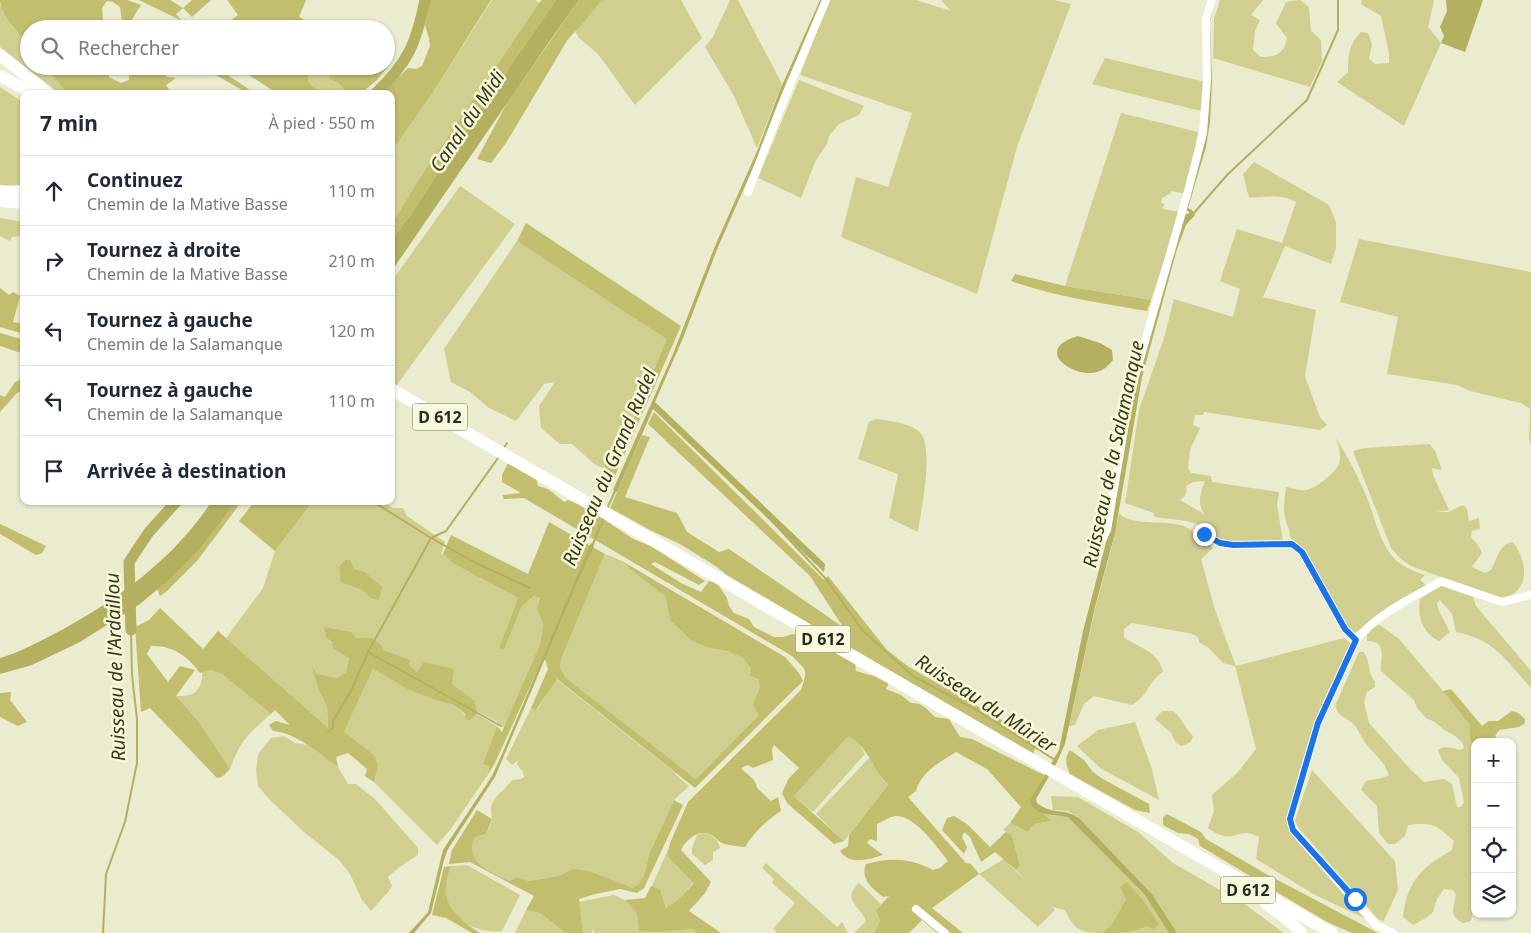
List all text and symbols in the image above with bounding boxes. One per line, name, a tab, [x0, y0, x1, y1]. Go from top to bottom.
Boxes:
search box	[20, 20, 395, 75]
icon: search	[38, 34, 66, 62]
text: Rechercher	[78, 35, 179, 61]
water label: Canal du Midi	[423, 64, 511, 177]
text: 7 min	[40, 109, 98, 137]
text: À pied · 550 m	[269, 112, 375, 134]
text: Continuez	[87, 167, 183, 193]
icon: ahead	[40, 177, 68, 205]
text: 110 m	[328, 180, 375, 202]
text: Chemin de la Mative Basse	[87, 193, 288, 215]
text: Tournez à droite	[87, 237, 241, 263]
icon: right	[40, 247, 68, 275]
text: 210 m	[328, 250, 375, 272]
text: Chemin de la Mative Basse	[87, 263, 288, 285]
text: Tournez à gauche	[87, 307, 253, 333]
icon: left	[40, 317, 68, 345]
text: 120 m	[328, 320, 375, 342]
text: Chemin de la Salamanque	[87, 333, 283, 355]
water label: Ruisseau de la Salamanque	[1076, 338, 1150, 570]
water label: Ruisseau du Grand Rudel	[556, 364, 663, 569]
text: Tournez à gauche	[87, 377, 253, 403]
icon: left	[40, 387, 68, 415]
text: 110 m	[328, 390, 375, 412]
text: Chemin de la Salamanque	[87, 403, 283, 425]
road number: D 612	[412, 404, 468, 431]
icon: arrive	[40, 457, 68, 485]
text: Arrivée à destination	[87, 458, 286, 484]
route end	[1193, 523, 1216, 546]
water label: Ruisseau de l'Ardaillou	[99, 572, 131, 762]
road number: D 612	[796, 626, 850, 652]
water label: Ruisseau du Mûrier	[911, 648, 1063, 759]
map controls	[1471, 738, 1516, 918]
button: +	[1471, 738, 1516, 783]
button: −	[1471, 783, 1516, 828]
button: locate	[1471, 828, 1516, 873]
button: layers	[1471, 873, 1516, 918]
road number: D 612	[1220, 876, 1276, 904]
route start	[1344, 888, 1367, 911]

